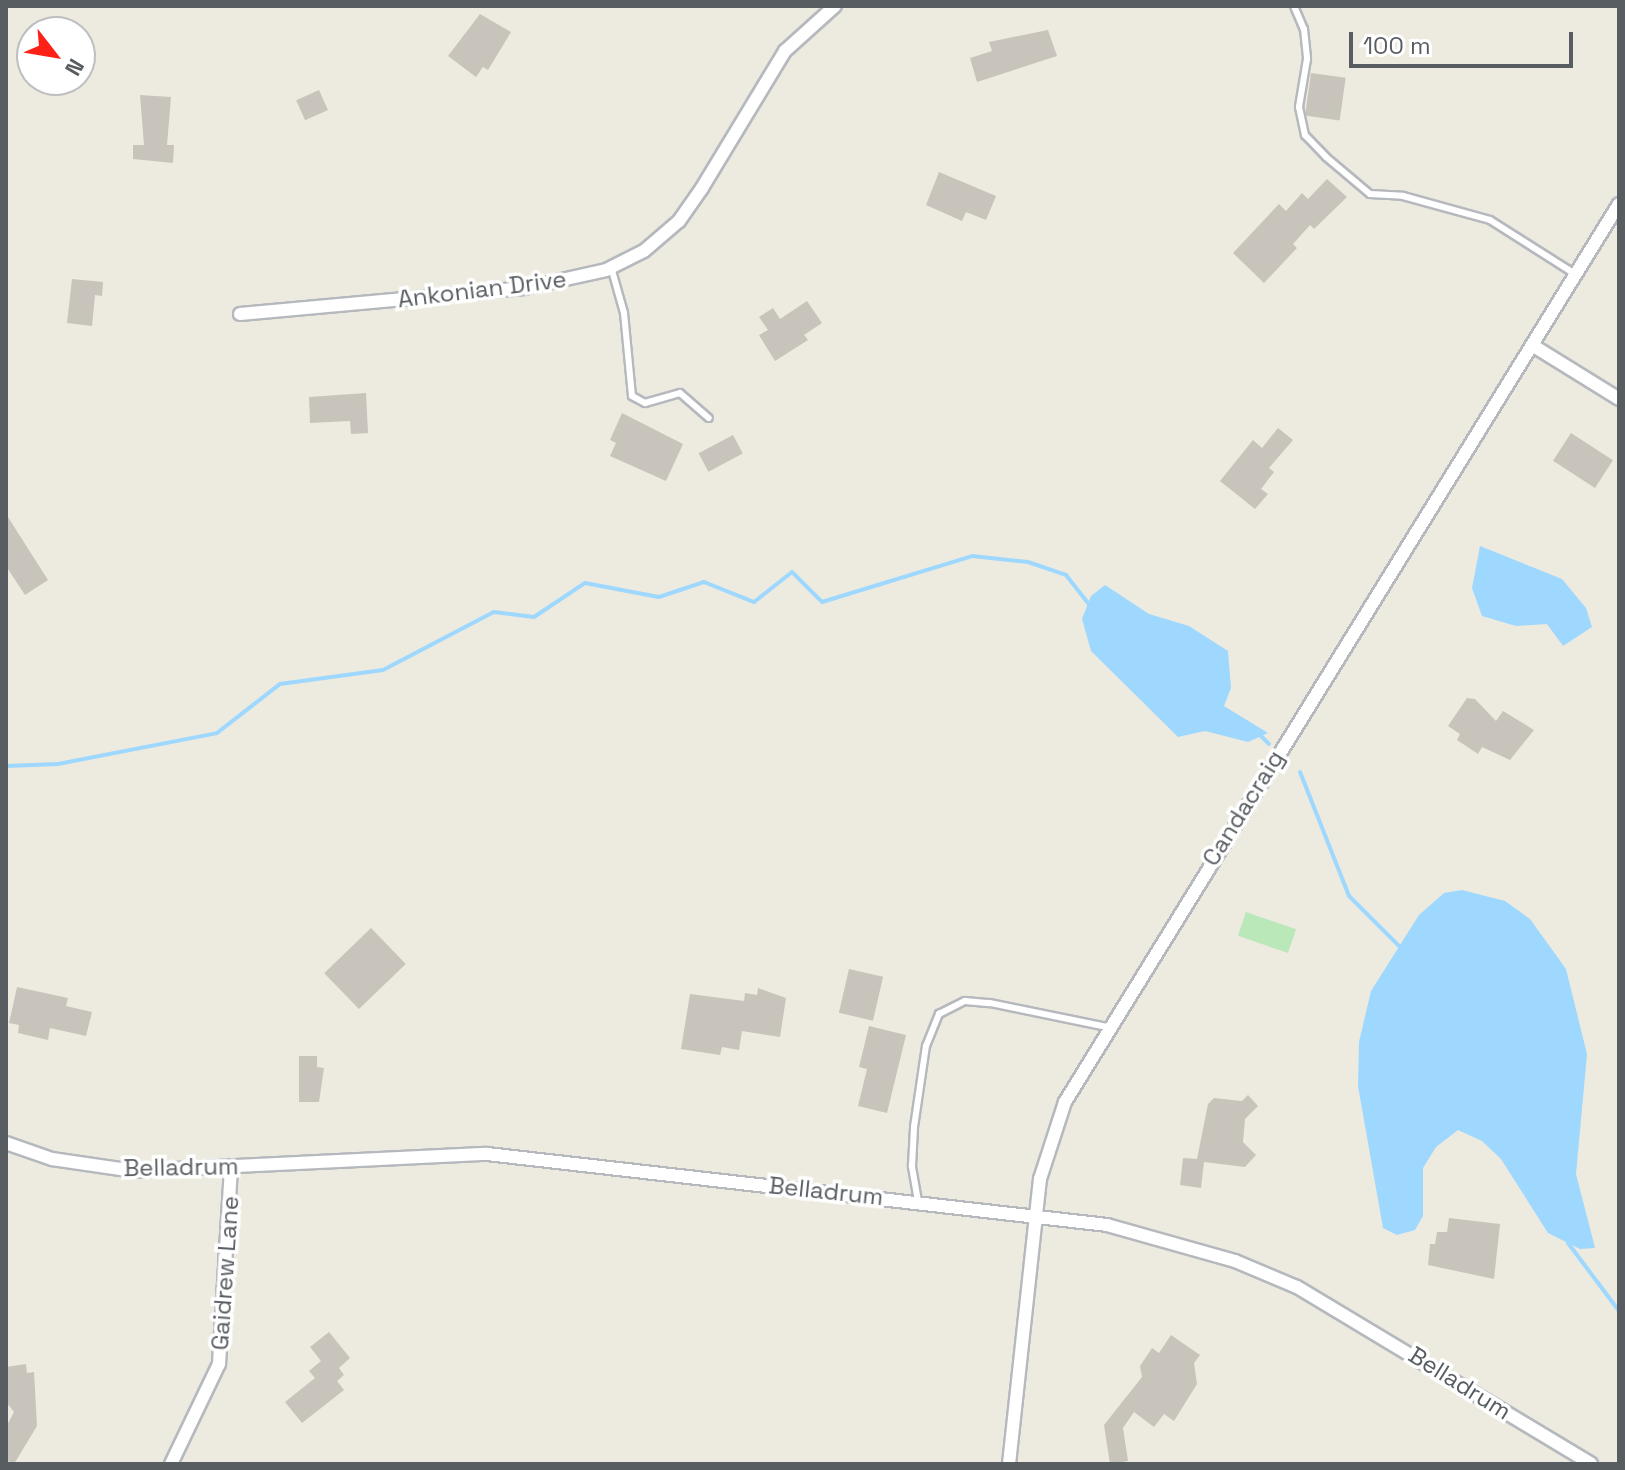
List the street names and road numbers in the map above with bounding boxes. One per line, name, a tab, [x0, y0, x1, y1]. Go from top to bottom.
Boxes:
street label: Ankonian Drive	[396, 264, 568, 314]
street label: Candacraig	[1196, 745, 1290, 871]
street label: Belladrum	[123, 1152, 239, 1182]
street label: Belladrum	[767, 1171, 885, 1211]
street label: Gaidrew Lane	[205, 1195, 245, 1351]
street label: Belladrum	[1404, 1340, 1516, 1426]

